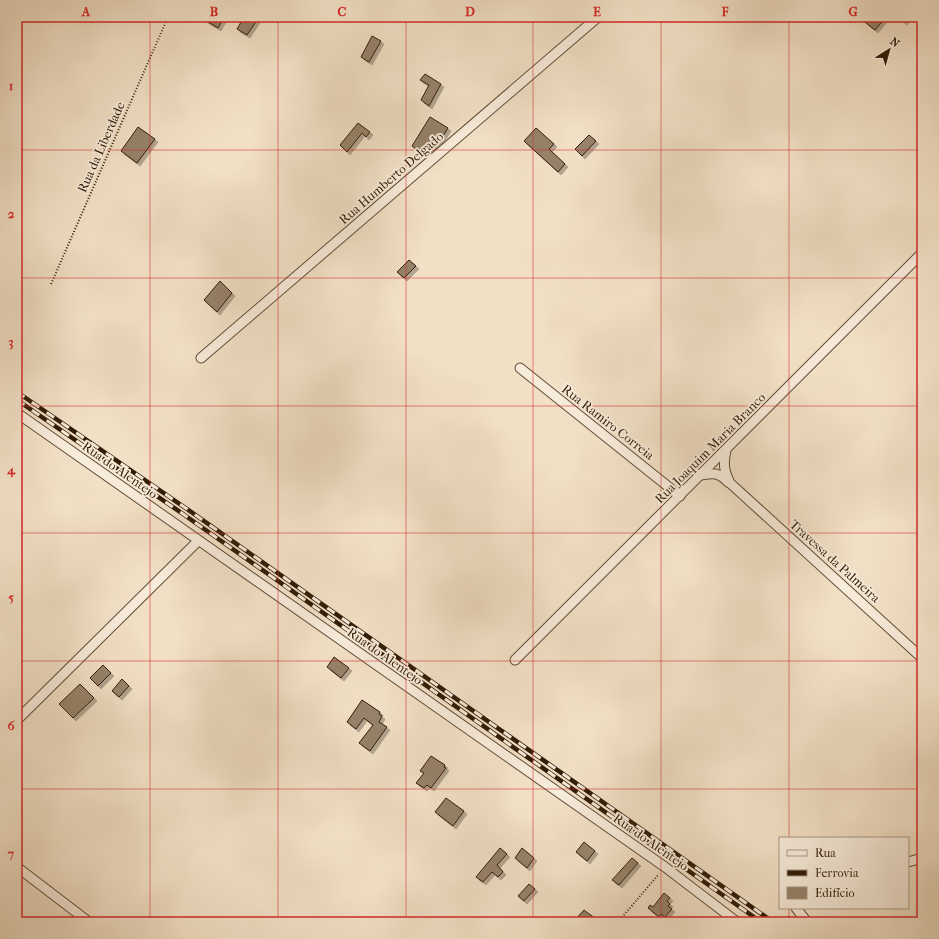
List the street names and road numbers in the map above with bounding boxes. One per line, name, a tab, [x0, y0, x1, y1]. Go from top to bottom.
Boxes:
street label: Rua da Liberdade	[74, 99, 128, 195]
street label: Rua Humberto Delgado	[336, 128, 446, 227]
street label: Rua Ramiro Correia	[559, 381, 658, 463]
street label: Rua Joaquim Maria Branco	[652, 389, 769, 506]
street label: Rua do Alentejo	[79, 438, 161, 502]
street label: Travessa da Palmeira	[787, 517, 884, 606]
street label: Rua do Alentejo	[344, 624, 426, 688]
street label: Rua do Alentejo	[610, 810, 692, 874]

